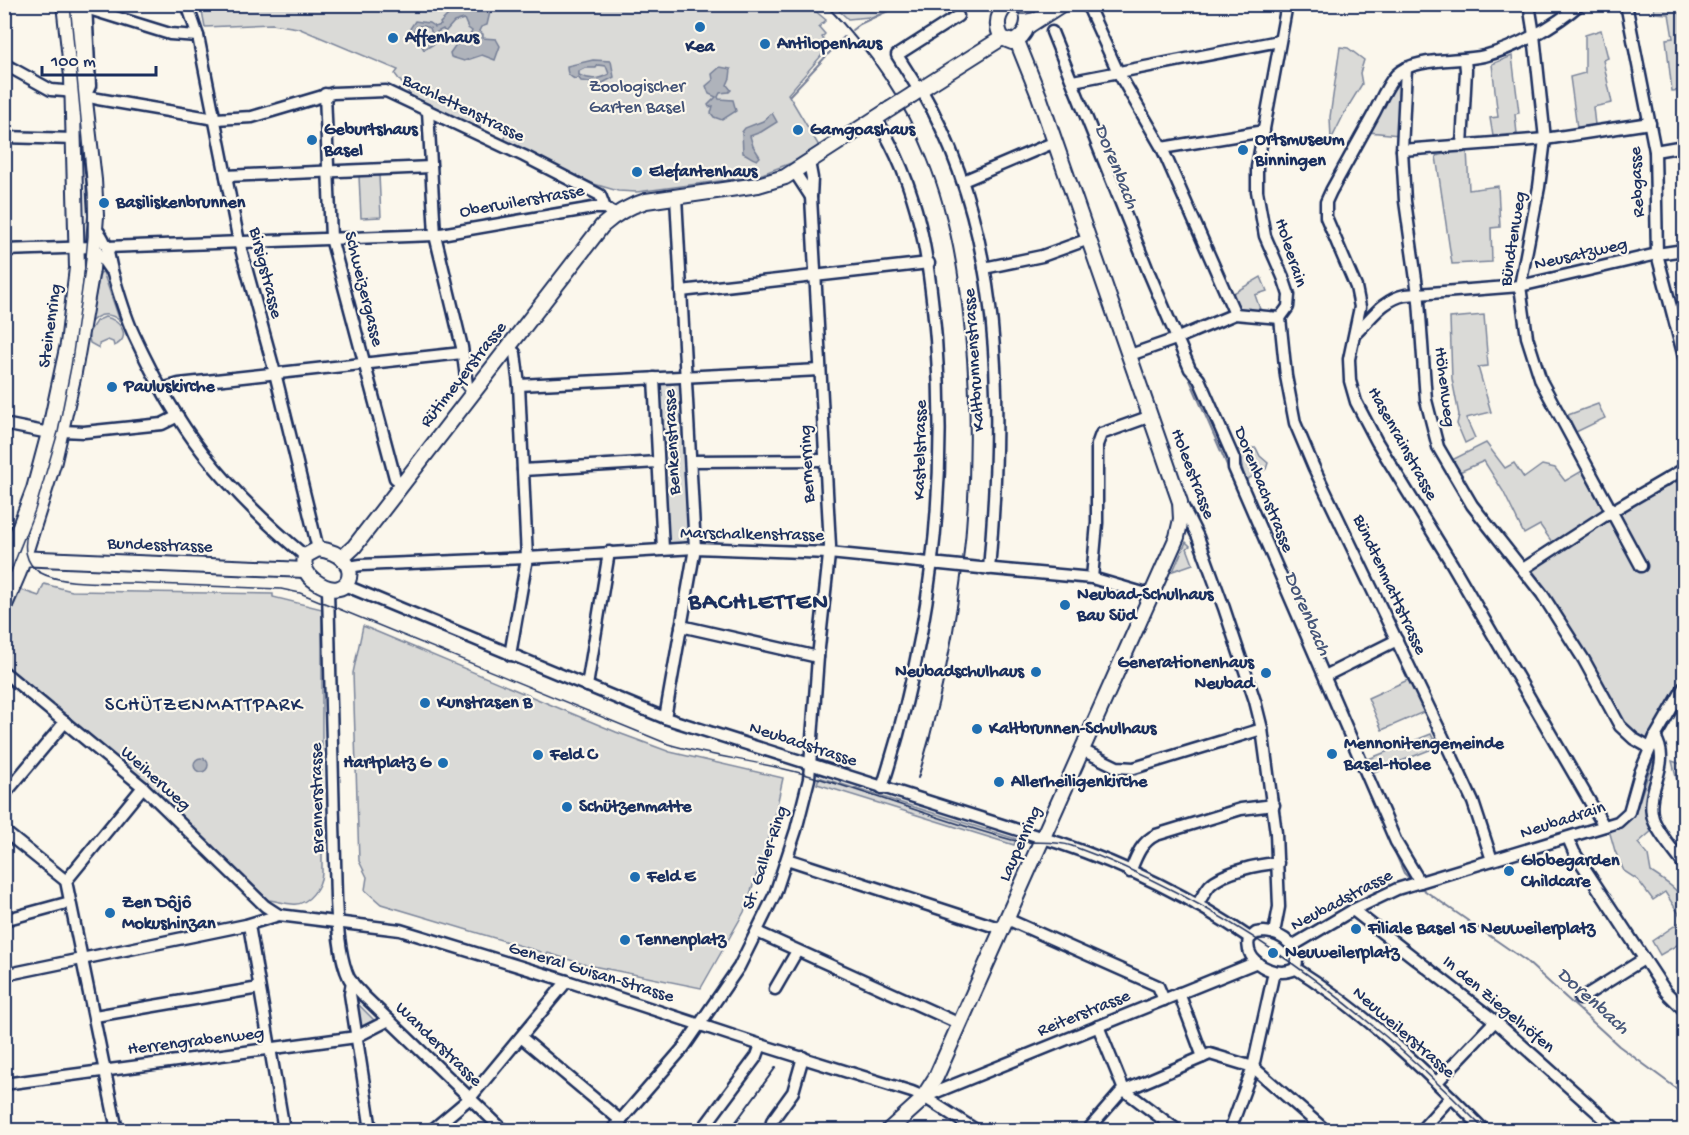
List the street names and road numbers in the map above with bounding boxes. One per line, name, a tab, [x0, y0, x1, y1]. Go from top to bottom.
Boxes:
street label: Bachlettenstrasse	[397, 70, 528, 148]
street label: Rebgasse	[1626, 145, 1650, 218]
street label: Oberwilerstrasse	[458, 181, 587, 223]
street label: Bündtenweg	[1496, 190, 1532, 289]
street label: Holeerain	[1269, 216, 1311, 290]
street label: Birsigstrasse	[243, 224, 287, 321]
street label: Schweizergasse	[339, 229, 388, 349]
street label: Neusatzweg	[1532, 234, 1630, 276]
street label: Steinenring	[35, 283, 67, 369]
street label: Kaltbrunnenstrasse	[959, 287, 990, 432]
street label: Rütimeyerstrasse	[416, 317, 512, 432]
street label: Höhenweg	[1429, 346, 1459, 428]
street label: Hasenrainstrasse	[1362, 384, 1442, 505]
street label: Benkenstrasse	[660, 388, 686, 496]
street label: Kastelstrasse	[910, 399, 932, 500]
street label: Dorenbachstrasse	[1228, 423, 1298, 556]
street label: Bernerring	[795, 424, 821, 505]
street label: Holeestrasse	[1165, 426, 1219, 523]
street label: Bündtenmattstrasse	[1347, 511, 1431, 659]
street label: Marschalkenstrasse	[680, 523, 825, 547]
street label: Bundesstrasse	[106, 534, 214, 558]
street label: Neubadstrasse	[746, 718, 860, 773]
street label: Weiherweg	[116, 742, 194, 816]
street label: Brennerstrasse	[307, 742, 329, 854]
street label: Neubadrain	[1518, 797, 1609, 845]
street label: St. Galler-Ring	[738, 803, 794, 913]
street label: Laupenring	[995, 803, 1047, 885]
street label: Neubadstrasse	[1287, 865, 1397, 937]
street label: General Guisan-Strasse	[506, 938, 677, 1008]
street label: In den Ziegelhöfen	[1437, 952, 1559, 1058]
street label: Neuweilerstrasse	[1347, 983, 1459, 1084]
street label: Reiterstrasse	[1034, 986, 1134, 1042]
street label: Wanderstrasse	[390, 998, 486, 1092]
street label: Herrengrabenweg	[126, 1023, 266, 1061]

